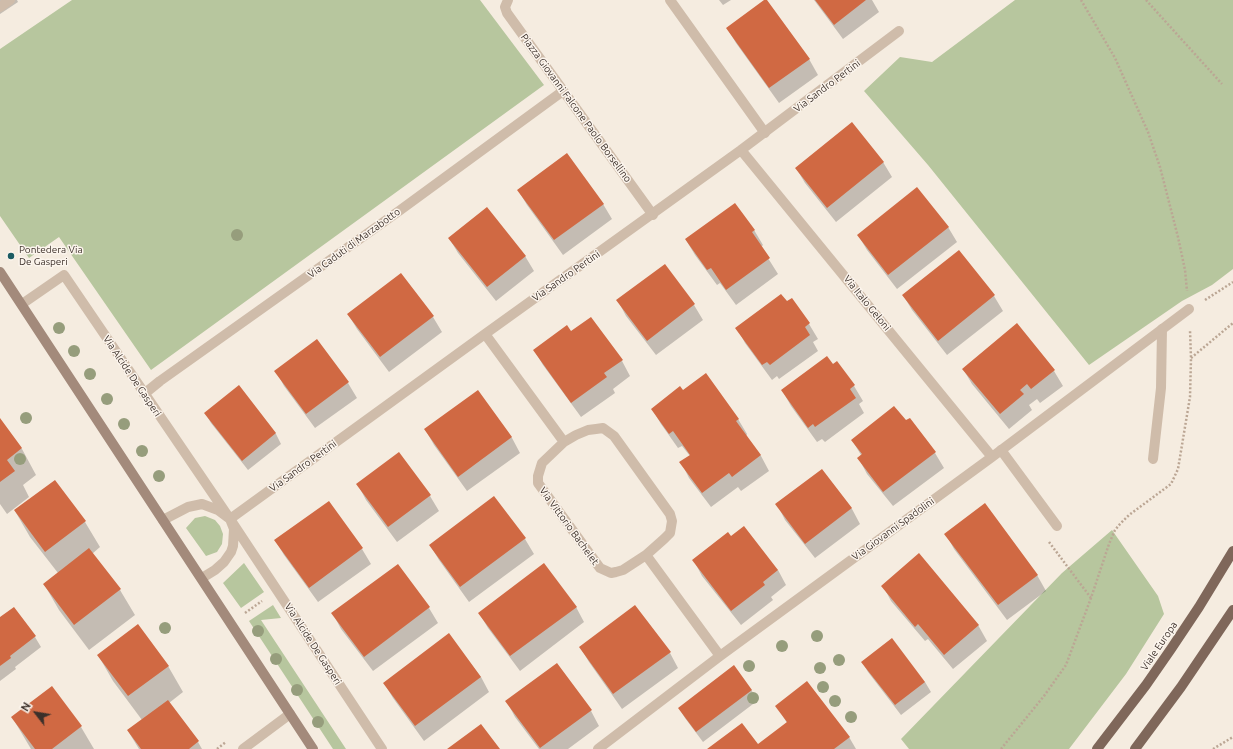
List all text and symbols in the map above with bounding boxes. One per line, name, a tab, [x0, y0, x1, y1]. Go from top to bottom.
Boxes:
street label: Piazza Giovanni Falcone Paolo Borsellino	[518, 31, 634, 185]
street label: Via Sandro Pertini	[791, 57, 863, 115]
street label: Via Caduti di Marzabotto	[305, 205, 403, 281]
place label: Pontedera Via De Gasperi	[19, 244, 83, 268]
street label: Via Sandro Pertini	[530, 248, 602, 304]
marker: Pontedera Via De Gasperi	[6, 251, 16, 261]
street label: Via Italo Geloni	[841, 273, 893, 333]
street label: Via Alcide De Gasperi	[100, 333, 164, 419]
street label: Via Sandro Pertini	[267, 438, 339, 494]
street label: Via Vittorio Bachelet	[537, 485, 601, 567]
street label: Via Giovanni Spadolini	[850, 495, 936, 563]
street label: Via Alcide De Gasperi	[282, 601, 344, 687]
street label: Viale Europa	[1138, 619, 1180, 673]
north arrow	[16, 693, 56, 733]
text: N	[18, 700, 33, 713]

